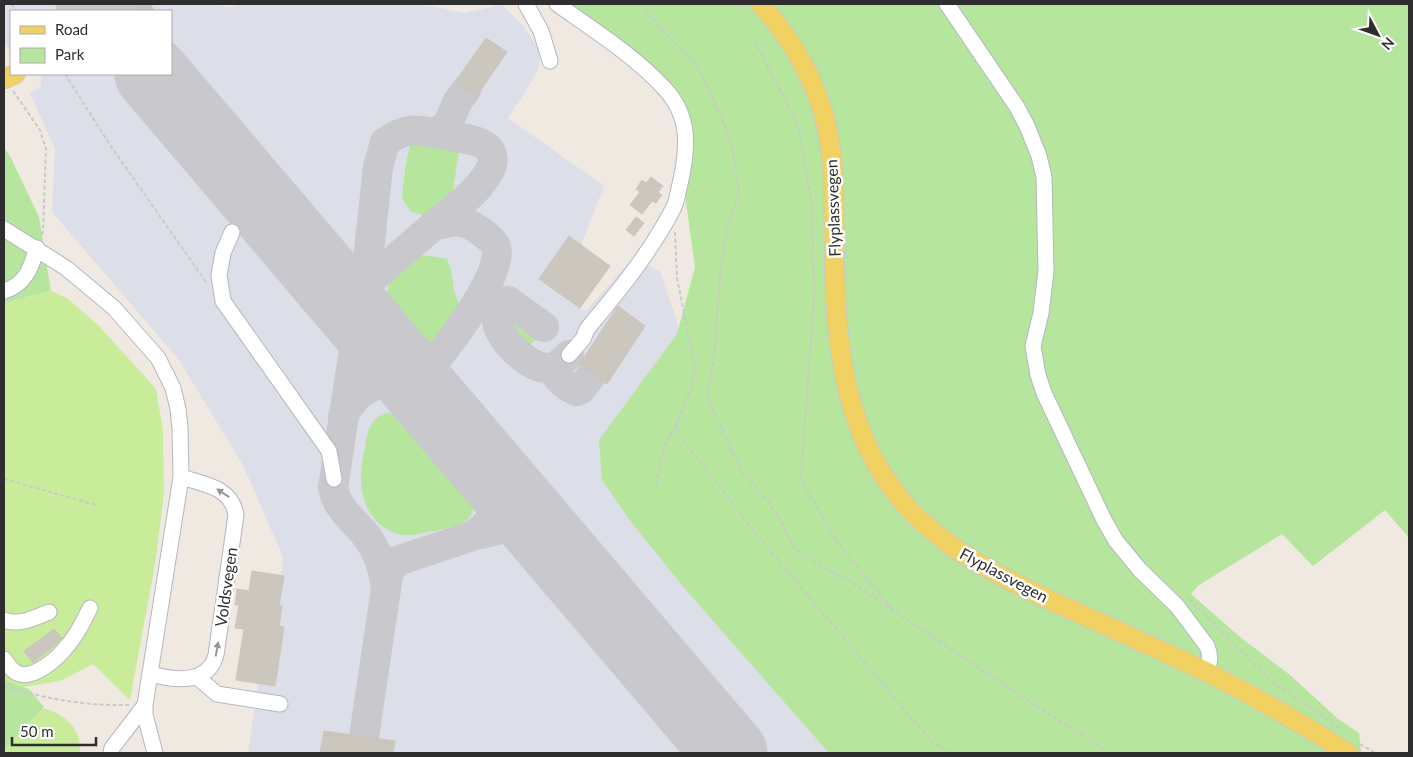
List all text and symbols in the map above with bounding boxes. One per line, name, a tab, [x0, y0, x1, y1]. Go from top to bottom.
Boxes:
legend	[10, 10, 172, 75]
north arrow	[1353, 10, 1403, 60]
text: Road	[55, 20, 88, 38]
text: N	[1378, 34, 1398, 54]
text: Park	[55, 45, 85, 63]
street label: Flyplassvegen	[821, 159, 844, 257]
one-way arrow	[216, 488, 229, 498]
street label: Flyplassvegen	[957, 543, 1052, 606]
street label: Voldsvegen	[211, 546, 240, 628]
one-way arrow	[213, 640, 221, 656]
scale bar	[12, 714, 96, 746]
text: 50 m	[20, 722, 54, 740]

